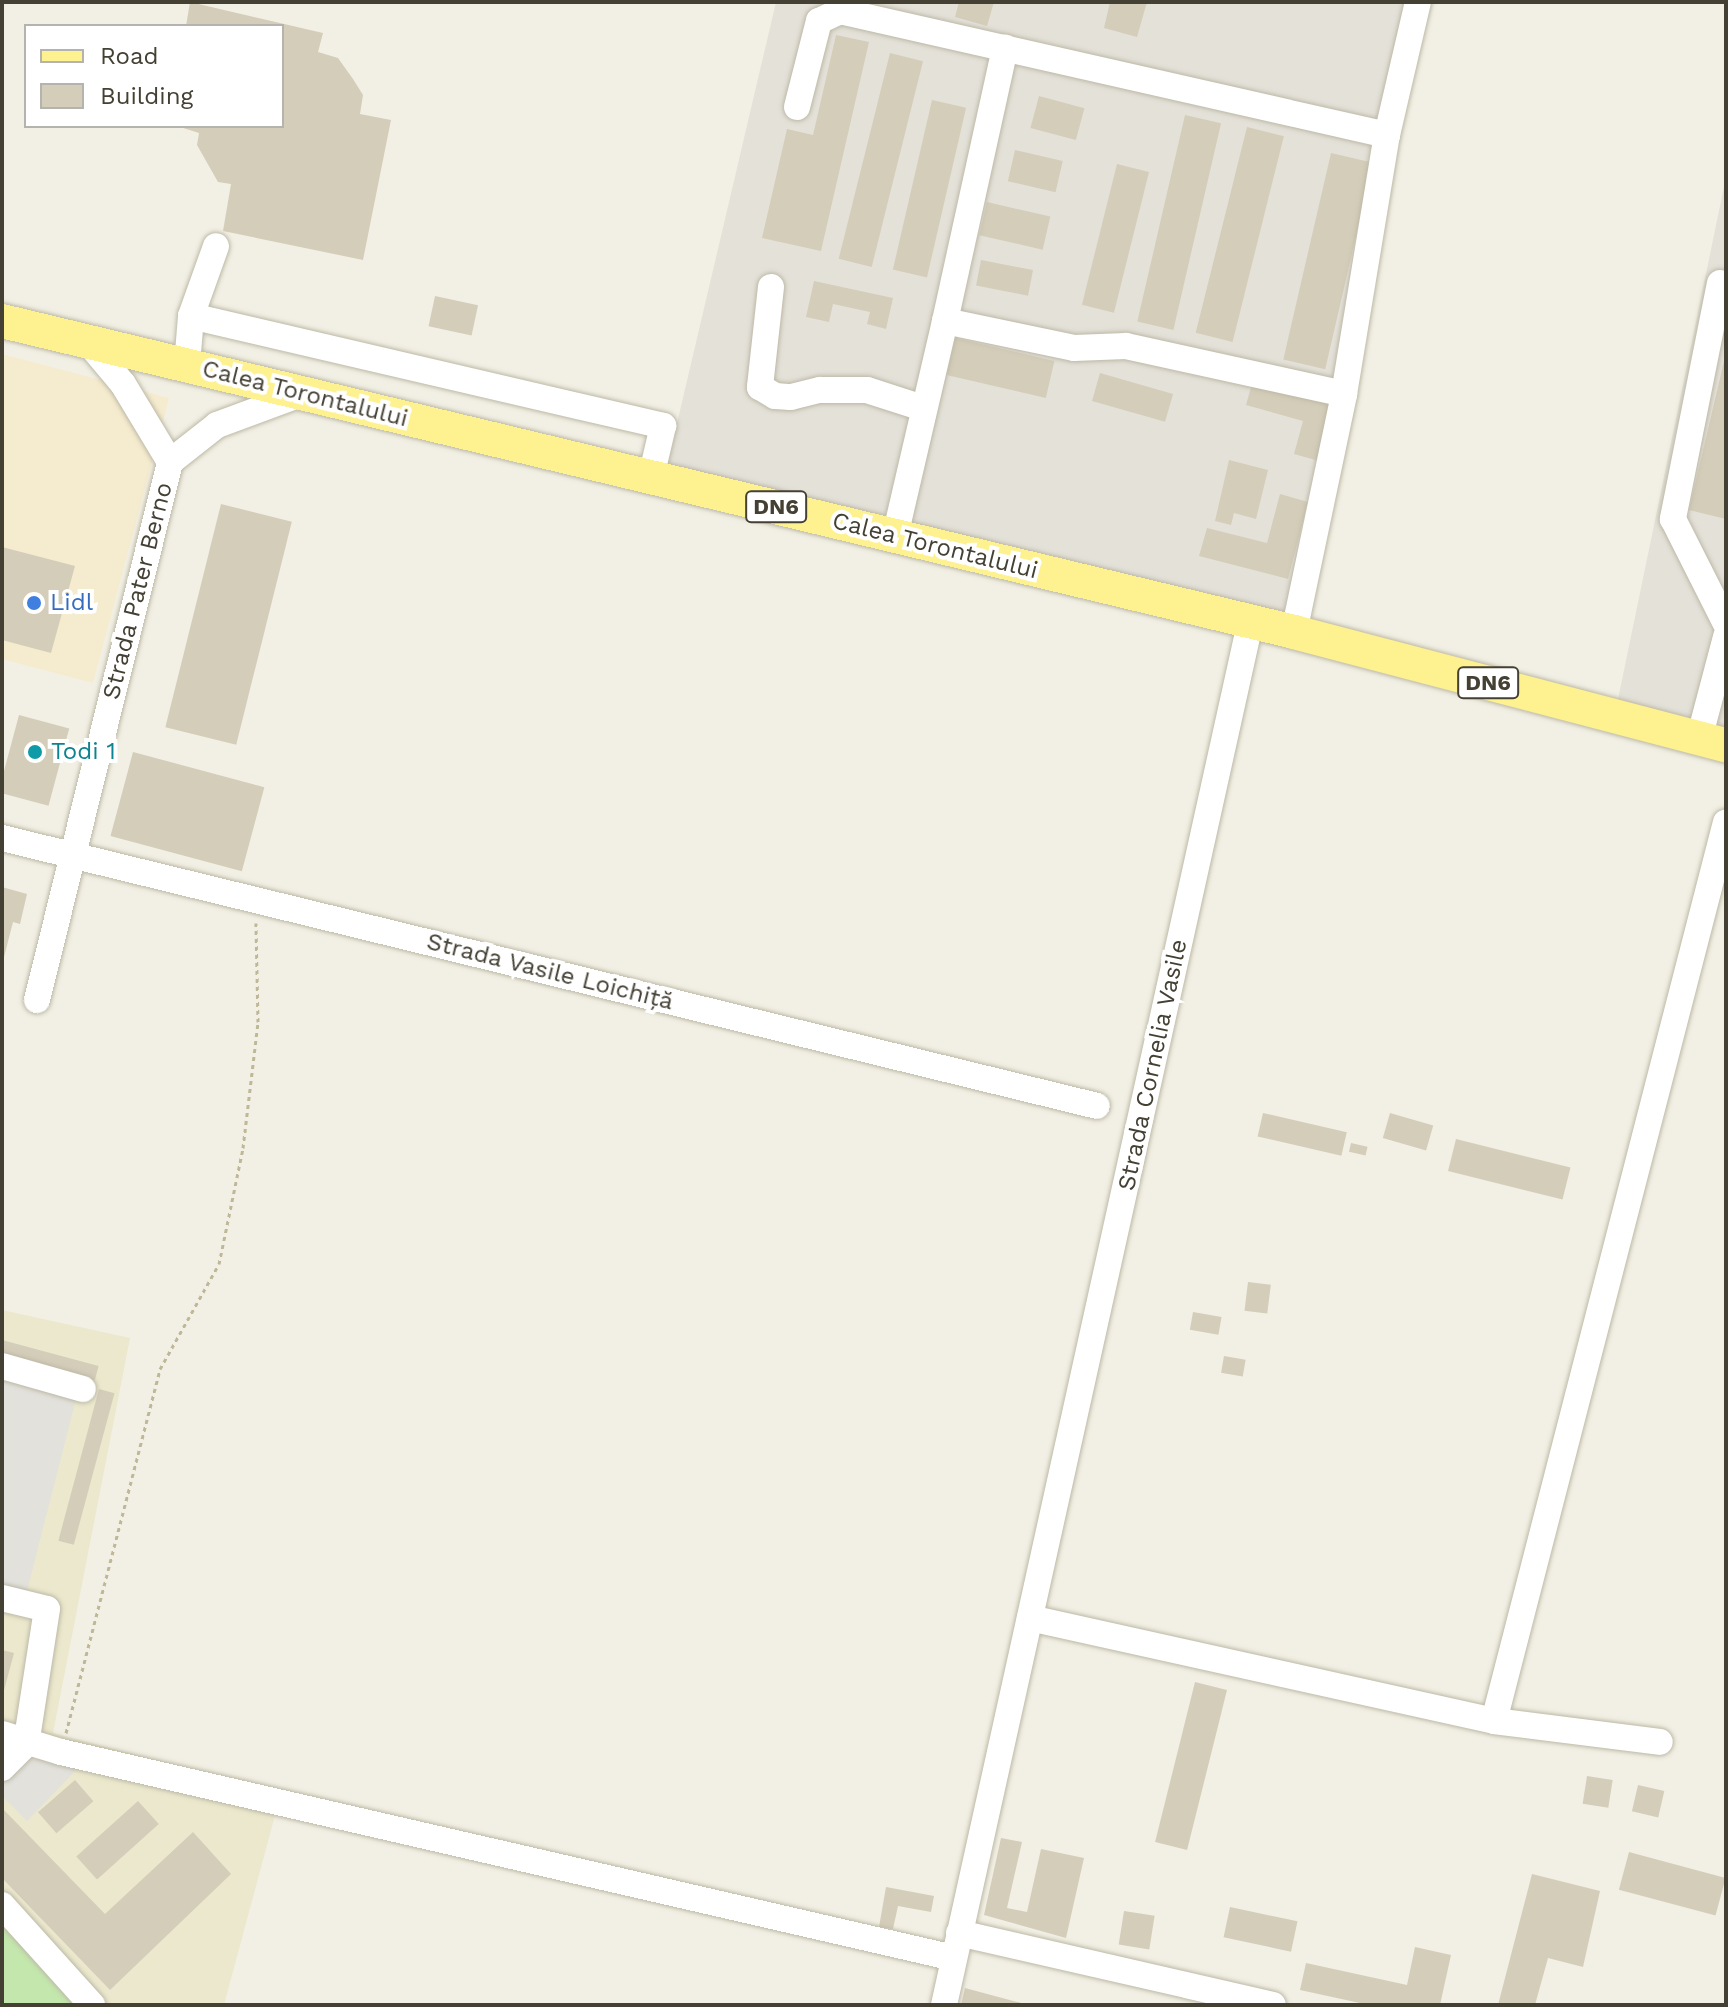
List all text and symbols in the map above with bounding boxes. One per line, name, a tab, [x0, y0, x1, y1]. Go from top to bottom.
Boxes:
legend	[24, 24, 284, 128]
text: Road	[100, 42, 159, 70]
text: Building	[100, 82, 193, 110]
street label: Calea Torontalului	[199, 354, 411, 434]
street label: Strada Pater Berno	[97, 479, 179, 703]
road number: DN6	[744, 489, 808, 525]
street label: Calea Torontalului	[829, 506, 1041, 586]
place label: Lidl	[50, 589, 93, 617]
marker: Lidl	[25, 594, 43, 612]
road number: DN6	[1456, 665, 1520, 701]
place label: Todi 1	[51, 738, 116, 766]
marker: Todi 1	[26, 743, 44, 761]
street label: Strada Vasile Loichiță	[423, 927, 677, 1017]
street label: Strada Cornelia Vasile	[1112, 936, 1194, 1194]

